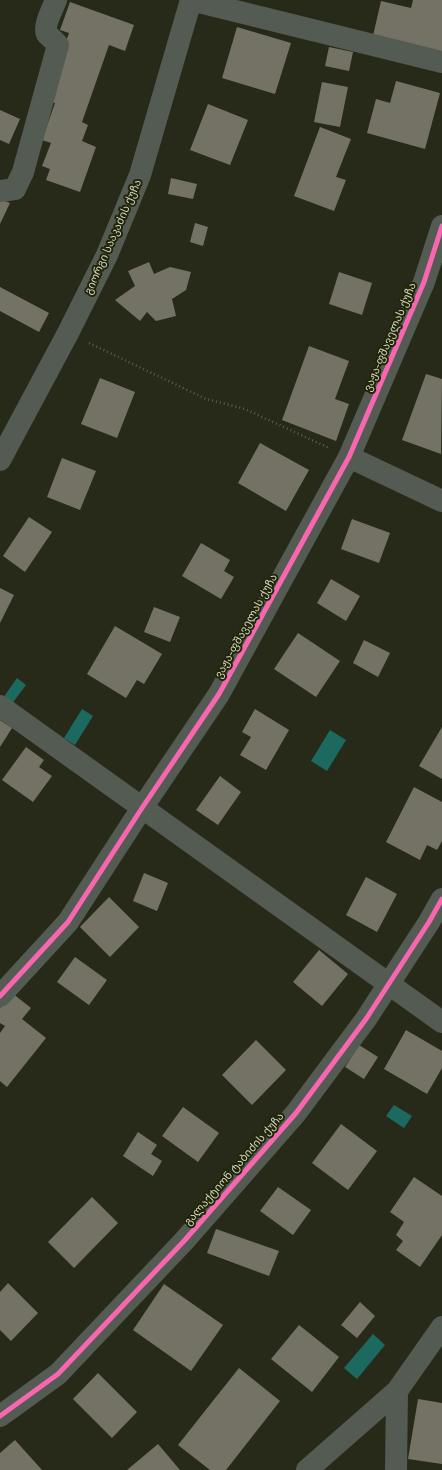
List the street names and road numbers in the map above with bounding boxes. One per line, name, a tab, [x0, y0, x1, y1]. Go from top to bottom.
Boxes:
street label: გიორგი სააკაძის ქუჩა	[82, 177, 144, 297]
street label: ვაჟა-ფშაველას ქუჩა	[361, 281, 419, 393]
street label: ვაჟა-ფშაველას ქუჩა	[212, 572, 280, 680]
street label: გალაქტიონ ტაბიძის ქუჩა	[181, 1110, 287, 1228]

